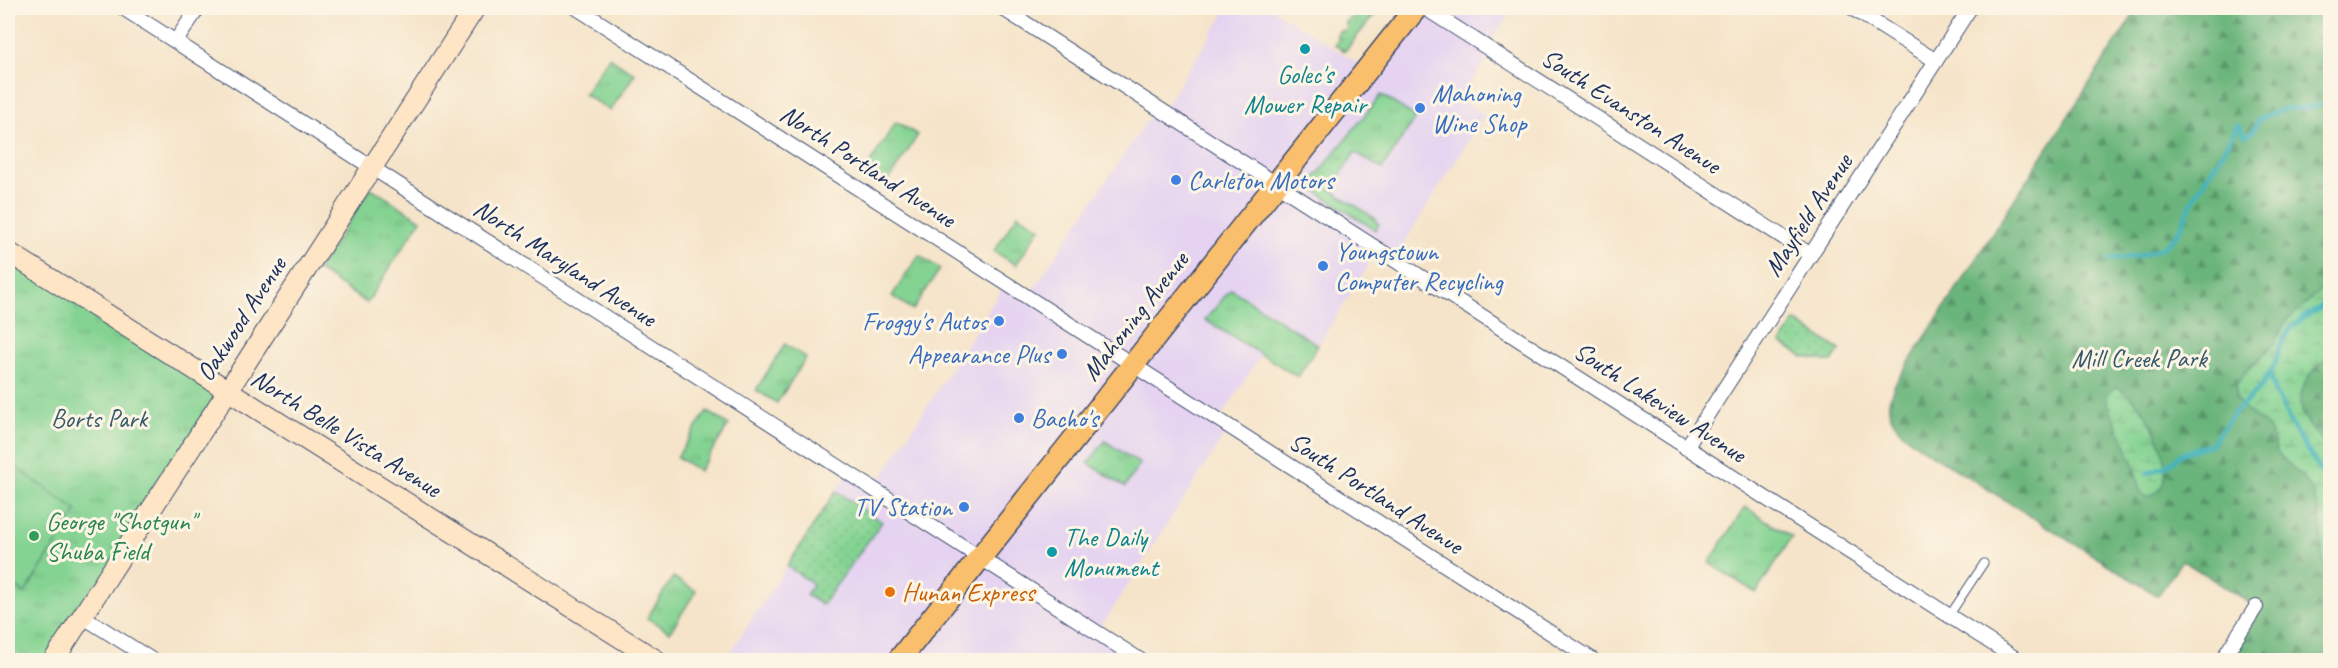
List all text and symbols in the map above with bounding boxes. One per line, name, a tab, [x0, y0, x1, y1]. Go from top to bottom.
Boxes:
street label: South Evanston Avenue	[1535, 41, 1729, 183]
marker: Golec's Mower Repair	[1298, 42, 1312, 56]
place label: Golec's Mower Repair	[1244, 58, 1369, 121]
place label: Mahoning Wine Shop	[1432, 77, 1528, 140]
street label: North Portland Avenue	[774, 97, 963, 236]
marker: Mahoning Wine Shop	[1413, 101, 1427, 115]
street label: Mayfield Avenue	[1756, 146, 1861, 282]
place label: Carleton Motors	[1188, 164, 1336, 197]
marker: Carleton Motors	[1169, 173, 1183, 187]
street label: North Maryland Avenue	[467, 192, 664, 335]
place label: Youngstown Computer Recycling	[1335, 235, 1504, 298]
street label: Mahoning Avenue	[1074, 244, 1197, 387]
street label: Oakwood Avenue	[189, 249, 294, 387]
marker: Youngstown Computer Recycling	[1316, 259, 1330, 273]
place label: Froggy's Autos	[862, 305, 989, 338]
marker: Froggy's Autos	[992, 314, 1006, 328]
street label: South Lakeview Avenue	[1568, 334, 1754, 471]
place label: Appearance Plus	[908, 338, 1052, 371]
park label: Mill Creek Park	[2071, 342, 2209, 375]
marker: Appearance Plus	[1055, 347, 1069, 361]
street label: North Belle Vista Avenue	[245, 361, 448, 506]
park label: Borts Park	[51, 402, 148, 435]
place label: Bacho's	[1031, 402, 1100, 435]
marker: Bacho's	[1012, 411, 1026, 425]
street label: South Portland Avenue	[1283, 425, 1471, 563]
place label: TV Station	[854, 491, 953, 524]
marker: TV Station	[957, 500, 971, 514]
place label: George "Shotgun" Shuba Field	[46, 505, 200, 568]
place label: The Daily Monument	[1064, 521, 1160, 584]
marker: George "Shotgun" Shuba Field	[27, 529, 41, 543]
marker: The Daily Monument	[1045, 545, 1059, 559]
place label: Hunan Express	[902, 576, 1037, 609]
marker: Hunan Express	[883, 585, 897, 599]

